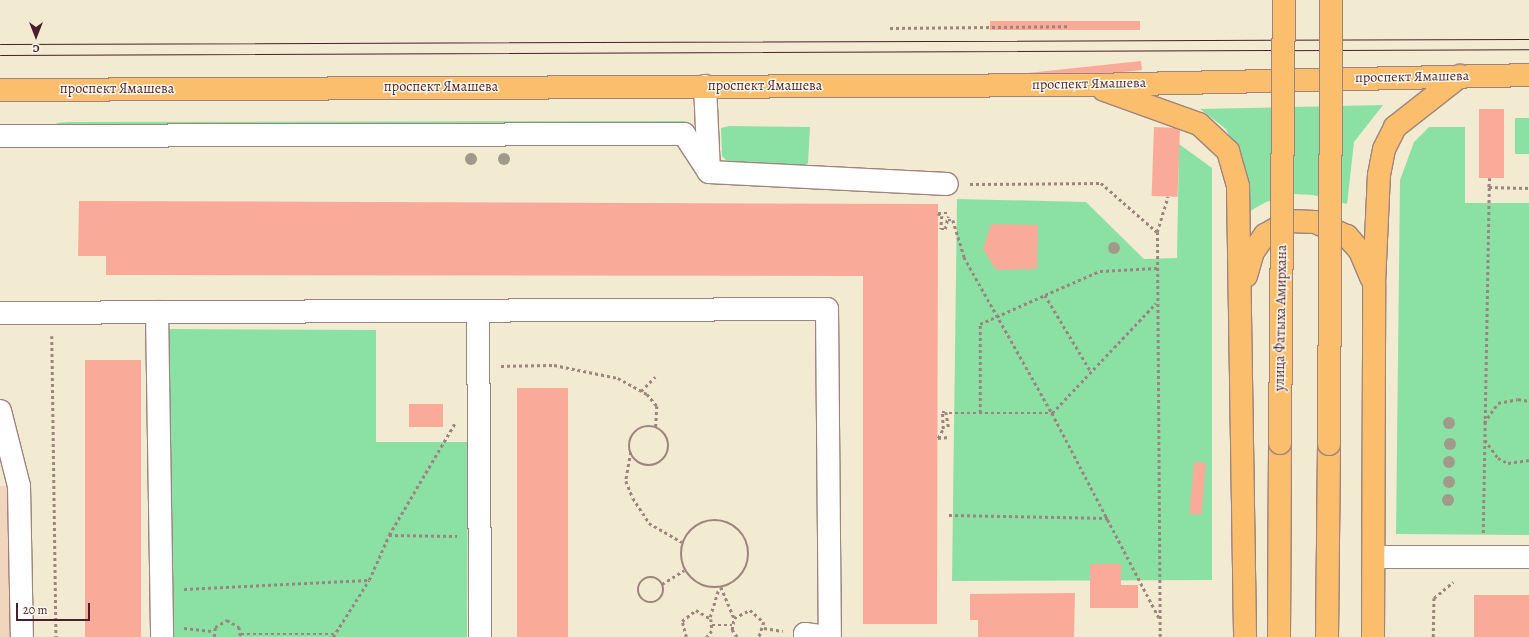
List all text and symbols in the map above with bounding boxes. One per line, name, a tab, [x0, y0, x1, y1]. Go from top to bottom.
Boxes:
north arrow	[16, 16, 56, 56]
text: С	[33, 41, 39, 56]
street label: проспект Ямашева	[1355, 68, 1469, 86]
street label: проспект Ямашева	[1032, 75, 1146, 93]
street label: проспект Ямашева	[708, 78, 822, 94]
street label: проспект Ямашева	[384, 79, 498, 95]
street label: проспект Ямашева	[60, 81, 174, 97]
street label: улица Фатыха Амирхана	[1271, 245, 1291, 391]
scale bar	[18, 595, 92, 621]
text: 20 m	[23, 602, 47, 618]

